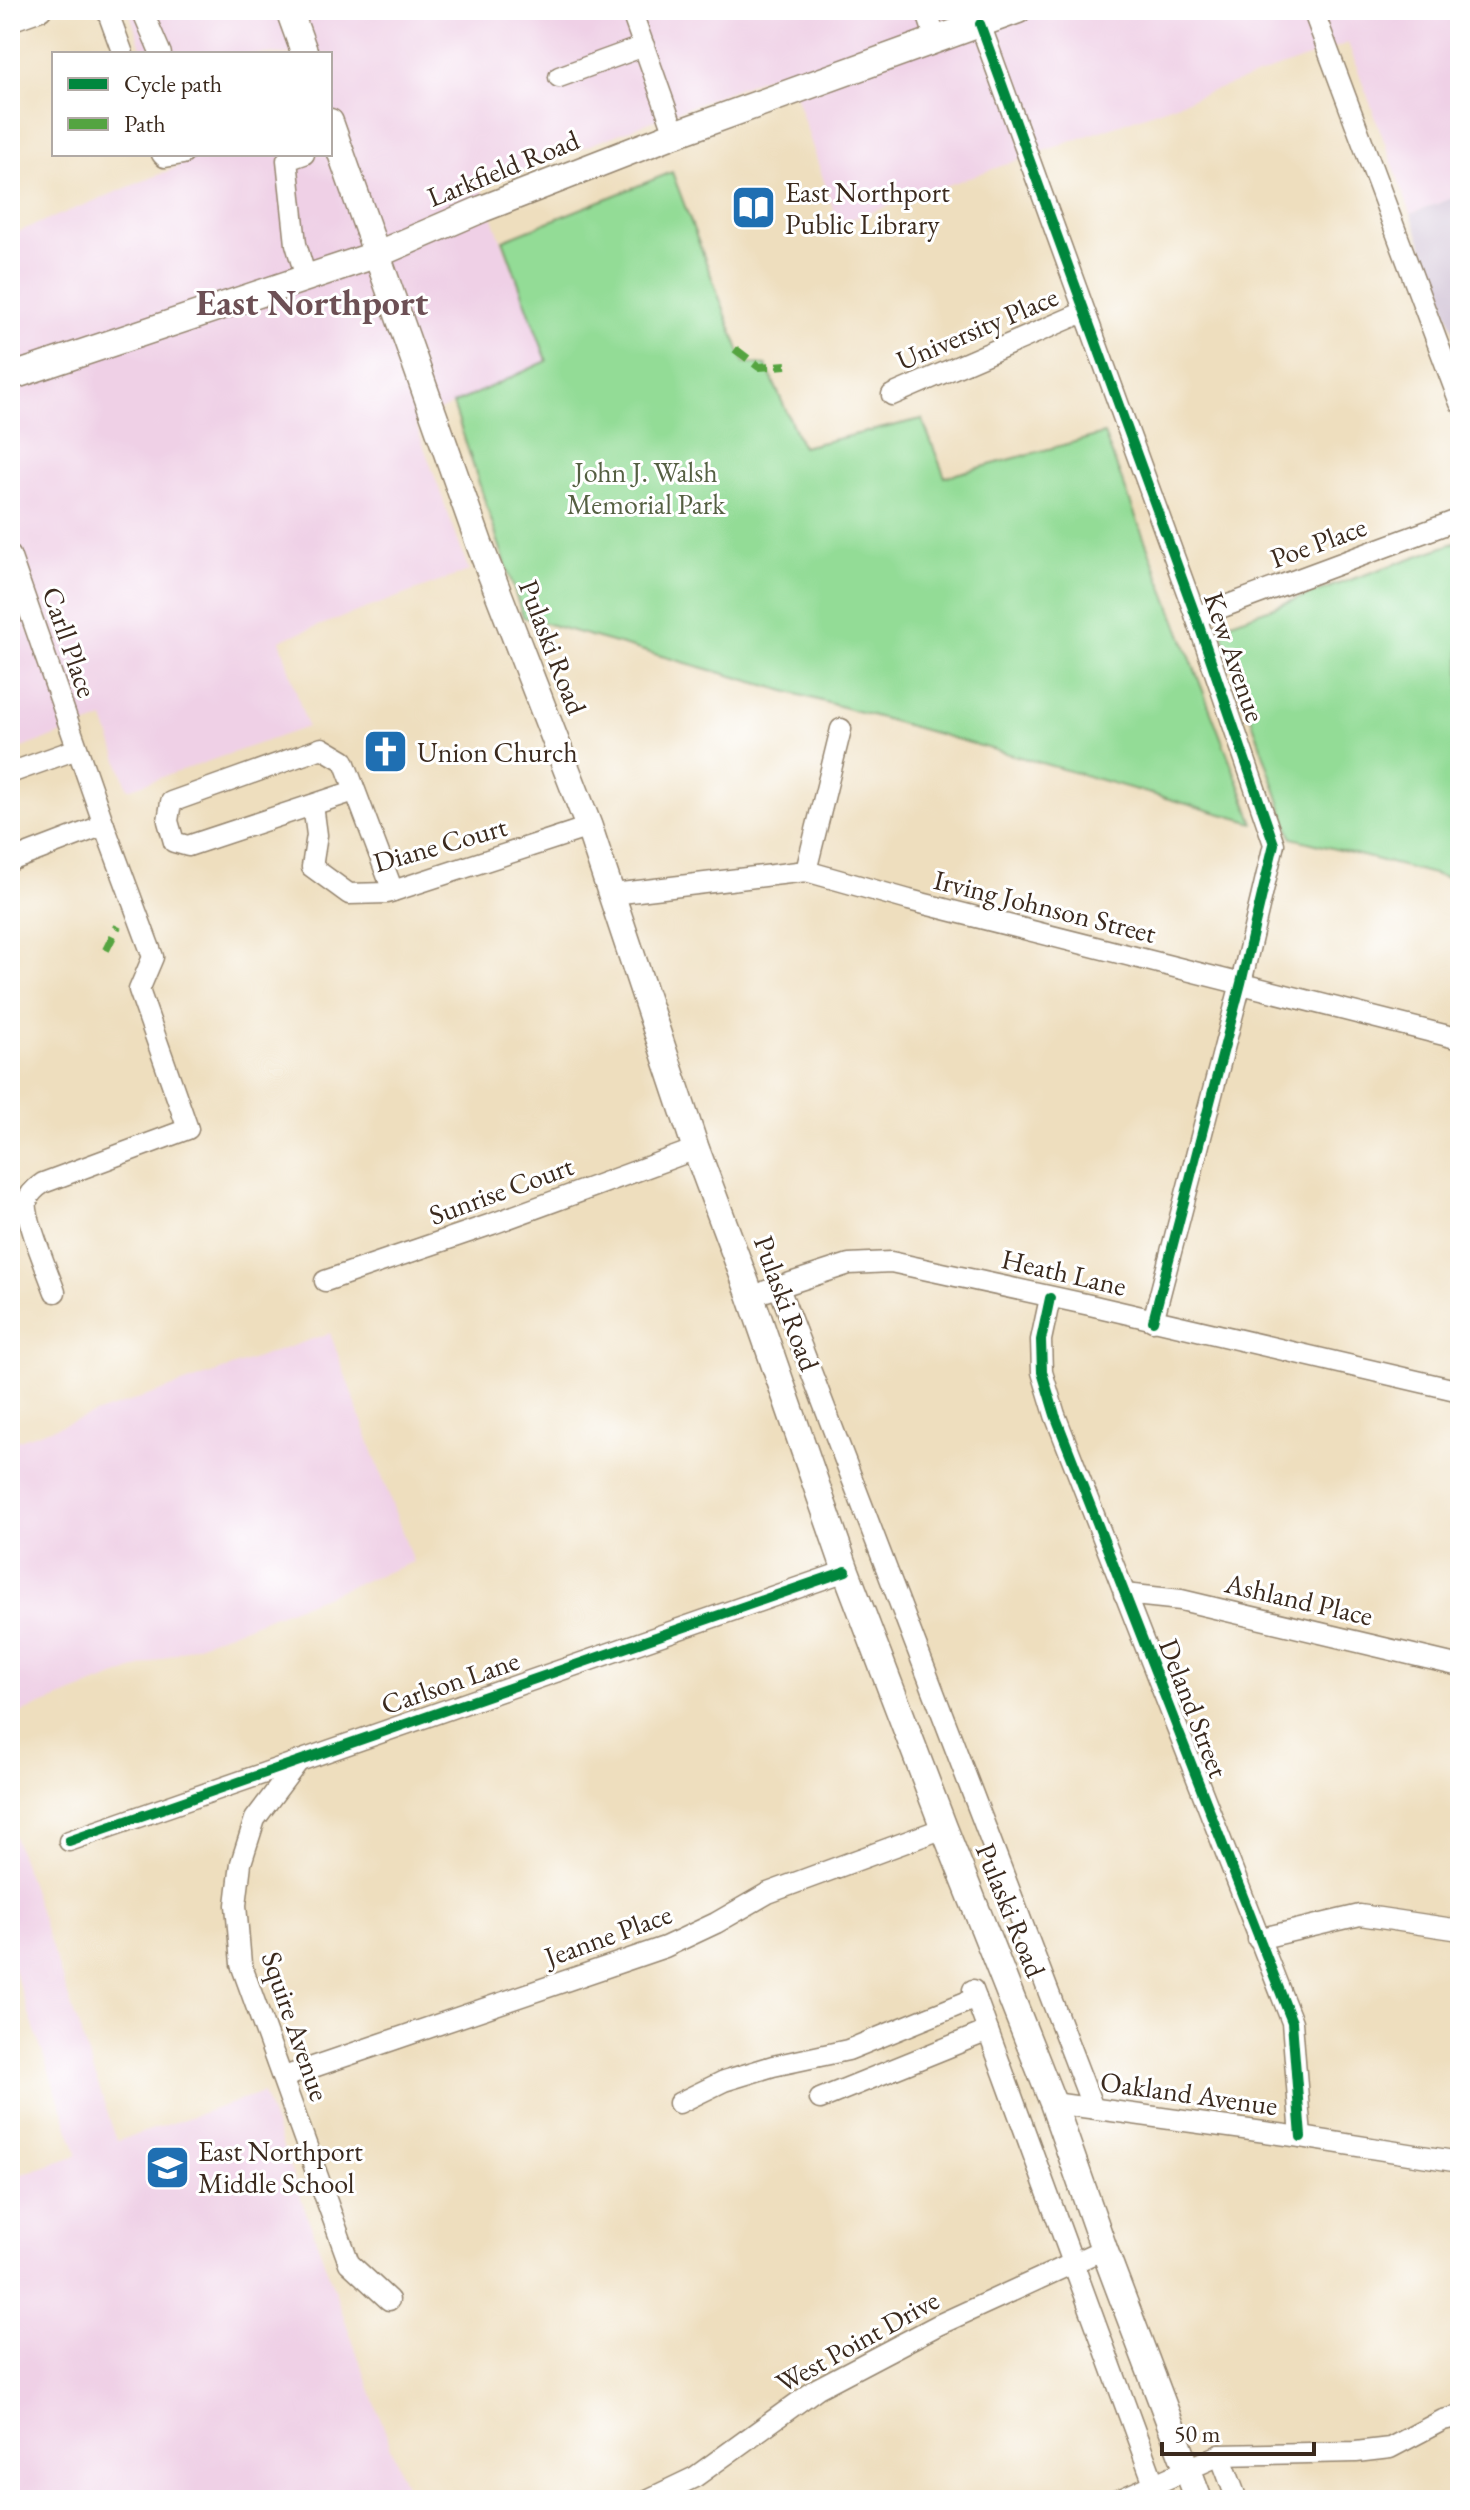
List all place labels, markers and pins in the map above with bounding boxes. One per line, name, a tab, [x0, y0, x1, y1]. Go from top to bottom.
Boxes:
place label: East Northport Public Library	[785, 174, 950, 242]
library icon: East Northport Public Library	[730, 184, 778, 232]
church icon: Union Church	[362, 728, 410, 776]
place label: Union Church	[417, 734, 578, 770]
place label: East Northport Middle School	[198, 2133, 363, 2201]
school or university icon: East Northport Middle School	[143, 2143, 191, 2191]

